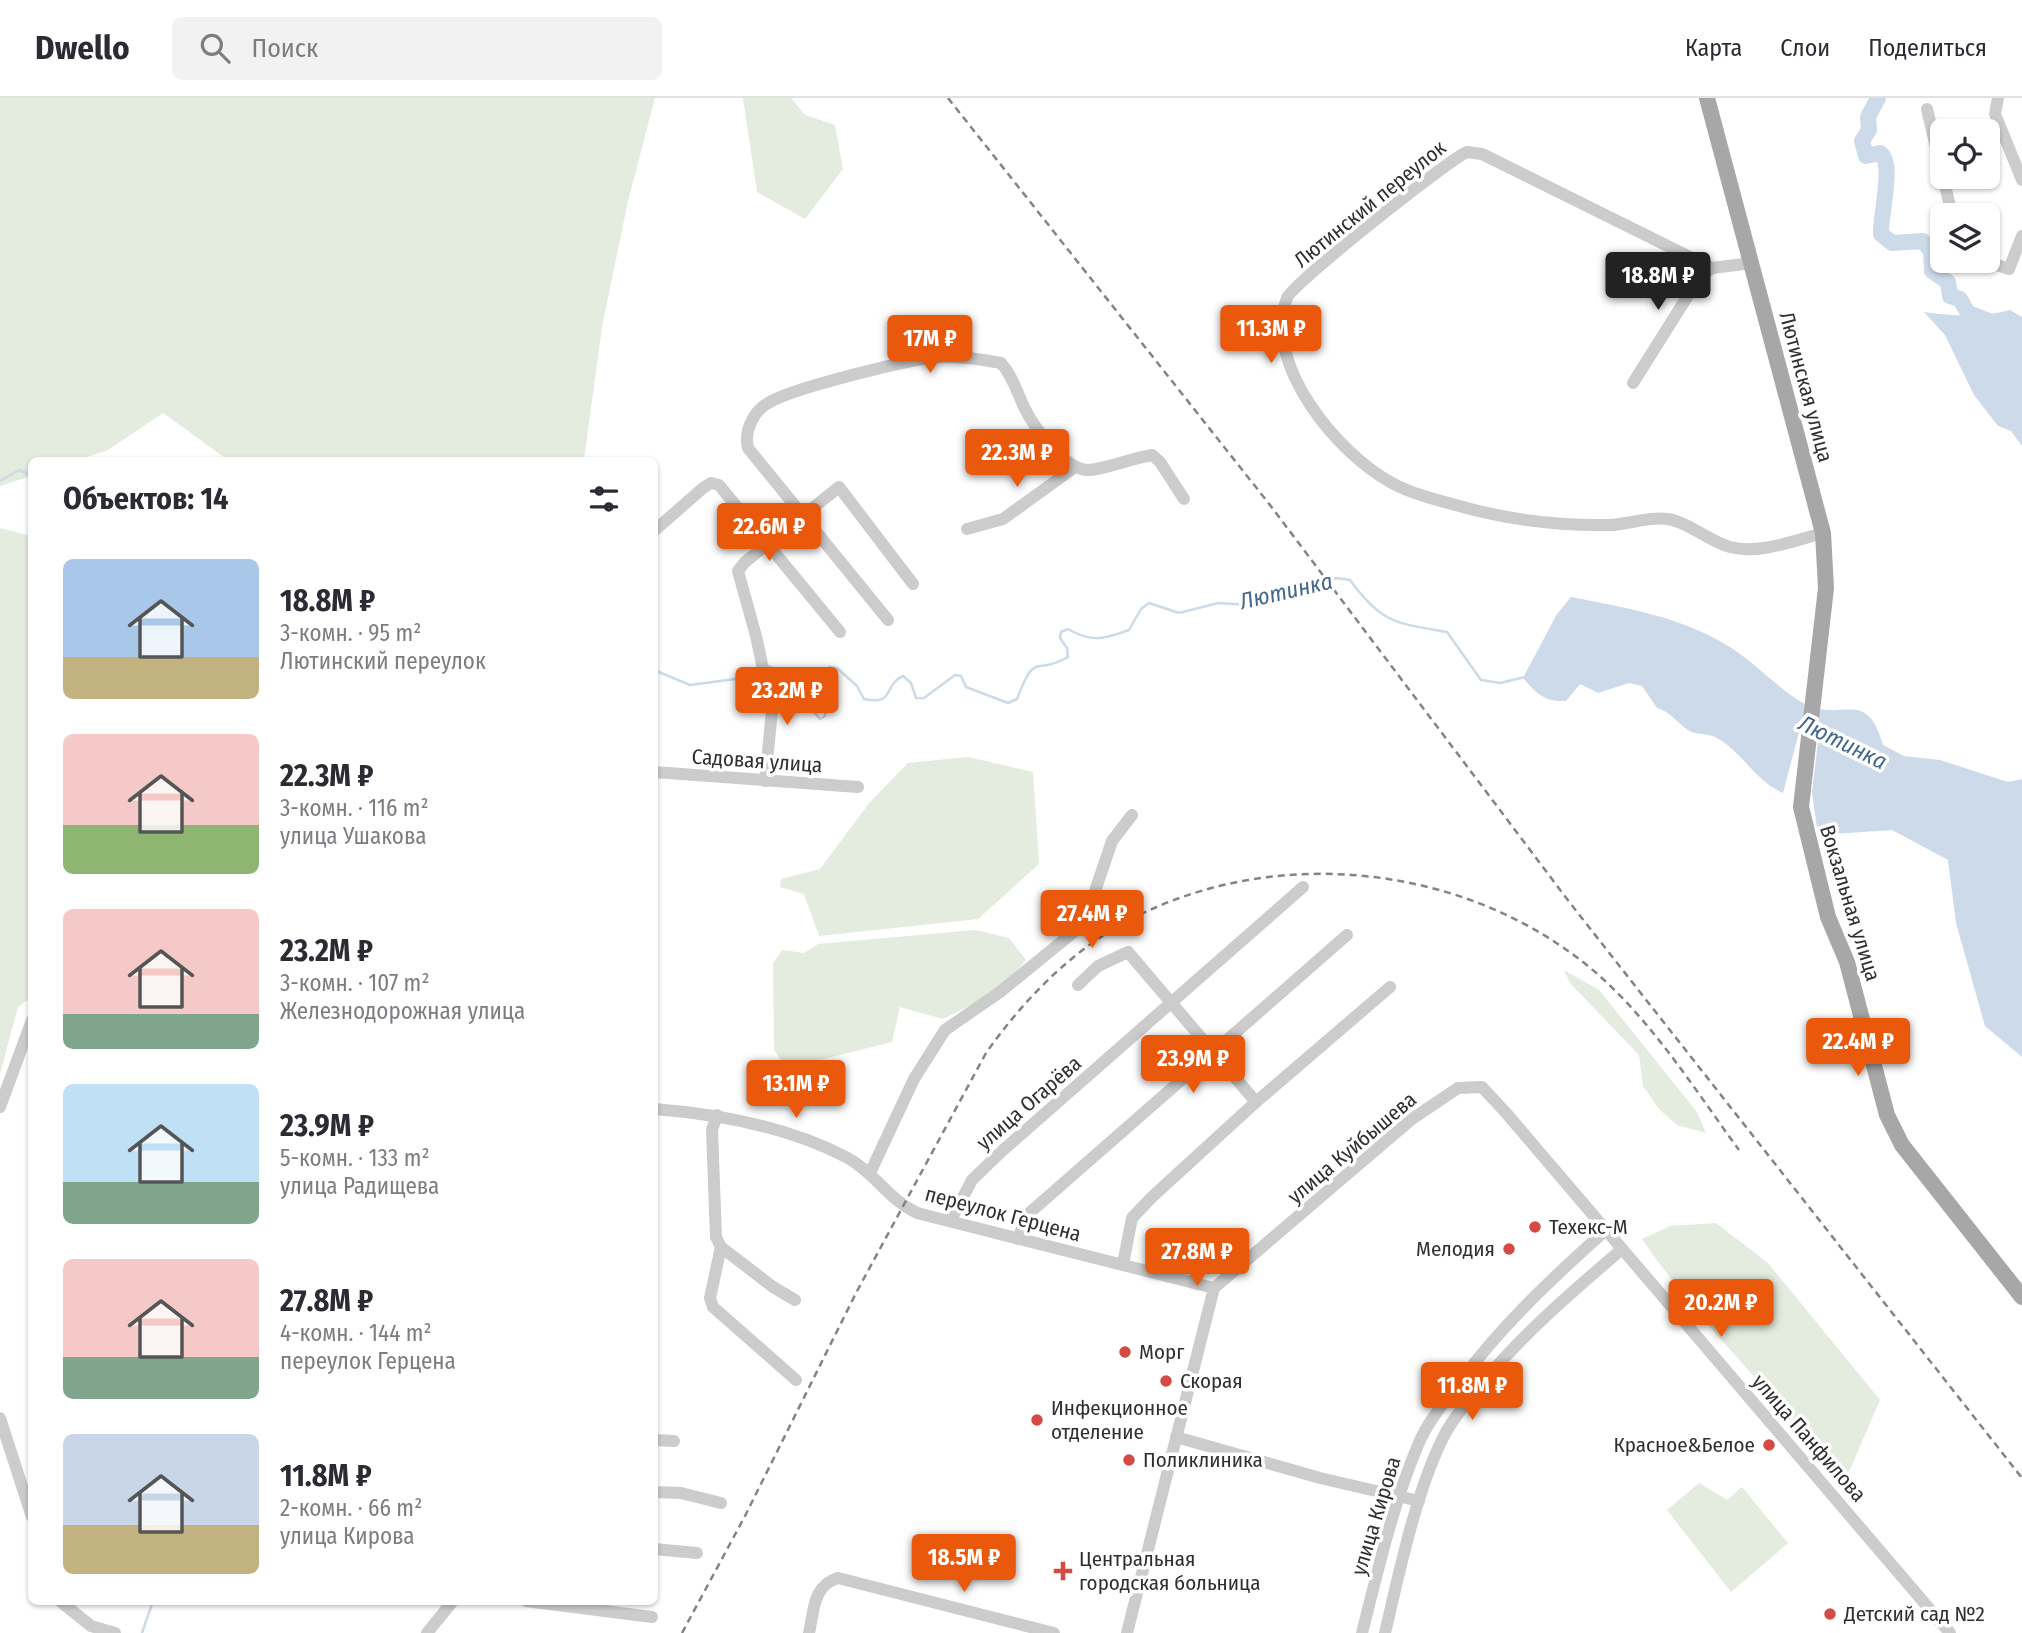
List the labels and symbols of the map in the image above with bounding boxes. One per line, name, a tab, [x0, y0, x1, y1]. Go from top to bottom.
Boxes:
street label: Лютинский переулок	[1289, 135, 1451, 273]
pin: 18.8M ₽	[1593, 252, 1723, 312]
pin: 11.3M ₽	[1206, 306, 1336, 365]
street label: Лютинская улица	[1773, 309, 1839, 465]
pin: 17M ₽	[881, 316, 979, 375]
pin: 22.3M ₽	[952, 430, 1082, 489]
pin: 22.6M ₽	[704, 504, 834, 563]
water label: Лютинка	[1236, 567, 1335, 615]
pin: 23.2M ₽	[722, 668, 852, 727]
water label: Лютинка	[1794, 708, 1892, 775]
street label: Садовая улица	[691, 743, 823, 779]
street label: Вокзальная улица	[1814, 822, 1886, 984]
pin: 27.4M ₽	[1027, 890, 1157, 950]
pin: 22.4M ₽	[1793, 1018, 1923, 1078]
pin: 23.9M ₽	[1128, 1035, 1258, 1095]
street label: улица Огарёва	[971, 1050, 1087, 1156]
pin: 13.1M ₽	[731, 1060, 861, 1120]
street label: улица Куйбышева	[1282, 1087, 1422, 1209]
street label: переулок Герцена	[922, 1181, 1084, 1247]
place label: Техекс-М	[1549, 1214, 1628, 1240]
marker: Техекс-М	[1527, 1219, 1543, 1235]
pin: 27.8M ₽	[1132, 1228, 1262, 1288]
place label: Мелодия	[1416, 1236, 1495, 1262]
marker: Мелодия	[1501, 1241, 1517, 1257]
pin: 20.2M ₽	[1656, 1280, 1786, 1339]
place label: Морг	[1139, 1339, 1185, 1365]
marker: Морг	[1117, 1344, 1133, 1360]
pin: 11.8M ₽	[1407, 1362, 1537, 1422]
place label: Скорая	[1180, 1368, 1243, 1394]
street label: улица Панфилова	[1746, 1369, 1872, 1507]
marker: Скорая	[1158, 1373, 1174, 1389]
place label: Инфекционное отделение	[1051, 1395, 1188, 1445]
marker: Инфекционное отделение	[1029, 1412, 1045, 1428]
place label: Красное&Белое	[1614, 1432, 1755, 1458]
marker: Красное&Белое	[1761, 1437, 1777, 1453]
place label: Поликлиника	[1143, 1447, 1263, 1473]
marker: Поликлиника	[1121, 1452, 1137, 1468]
street label: улица Кирова	[1346, 1453, 1406, 1579]
pin: 18.5M ₽	[899, 1534, 1029, 1594]
place label: Центральная городская больница	[1079, 1546, 1260, 1596]
marker: Центральная городская больница	[1053, 1561, 1073, 1581]
place label: Детский сад №2	[1843, 1601, 1985, 1627]
marker: Детский сад №2	[1822, 1606, 1838, 1622]

